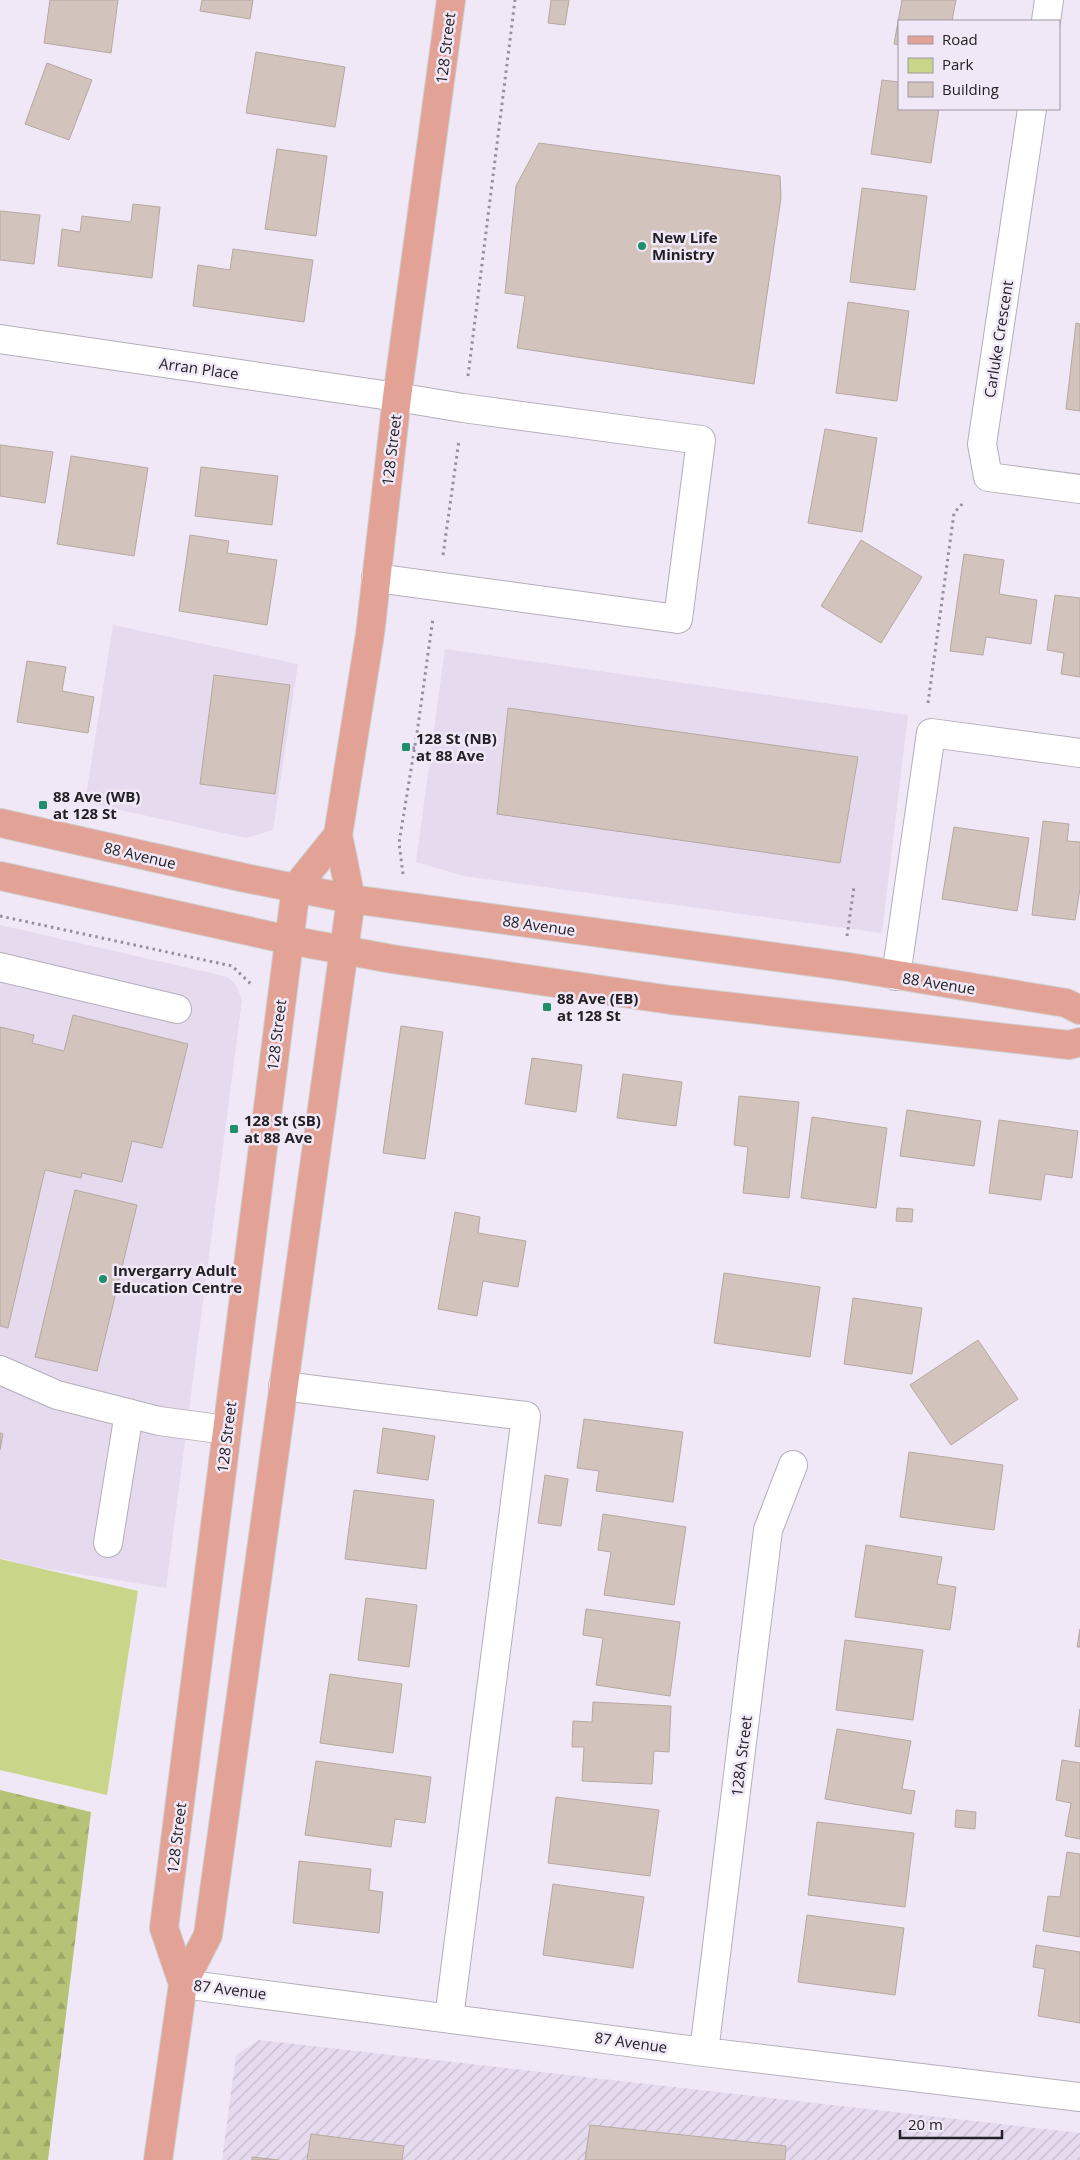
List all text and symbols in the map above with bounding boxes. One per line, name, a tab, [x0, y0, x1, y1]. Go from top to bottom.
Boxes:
street label: 128 Street	[431, 11, 459, 85]
legend	[898, 20, 1060, 110]
text: Road	[942, 29, 978, 49]
text: Park	[942, 54, 973, 74]
text: Building	[942, 79, 999, 99]
place label: New Life Ministry	[652, 227, 718, 264]
marker: New Life Ministry	[636, 240, 648, 252]
street label: Carluke Crescent	[979, 279, 1017, 399]
street label: Arran Place	[158, 353, 240, 383]
street label: 128 Street	[377, 413, 405, 487]
place label: 128 St (NB) at 88 Ave	[416, 728, 497, 765]
marker: 128 St (NB) at 88 Ave	[400, 741, 412, 753]
place label: 88 Ave (WB) at 128 St	[53, 786, 140, 823]
marker: 88 Ave (WB) at 128 St	[37, 799, 49, 811]
street label: 88 Avenue	[102, 837, 178, 873]
street label: 88 Avenue	[501, 910, 577, 940]
street label: 88 Avenue	[901, 967, 977, 999]
place label: 88 Ave (EB) at 128 St	[557, 988, 638, 1025]
street label: 128 Street	[262, 998, 290, 1072]
marker: 88 Ave (EB) at 128 St	[541, 1001, 553, 1013]
place label: 128 St (SB) at 88 Ave	[244, 1110, 321, 1147]
marker: 128 St (SB) at 88 Ave	[228, 1123, 240, 1135]
place label: Invergarry Adult Education Centre	[113, 1260, 242, 1297]
marker: Invergarry Adult Education Centre	[97, 1273, 109, 1285]
street label: 128 Street	[212, 1400, 240, 1474]
street label: 128A Street	[726, 1715, 756, 1797]
street label: 128 Street	[162, 1801, 190, 1875]
street label: 87 Avenue	[192, 1975, 268, 2003]
street label: 87 Avenue	[593, 2027, 669, 2057]
scale bar	[900, 2108, 1002, 2140]
text: 20 m	[908, 2114, 943, 2134]

